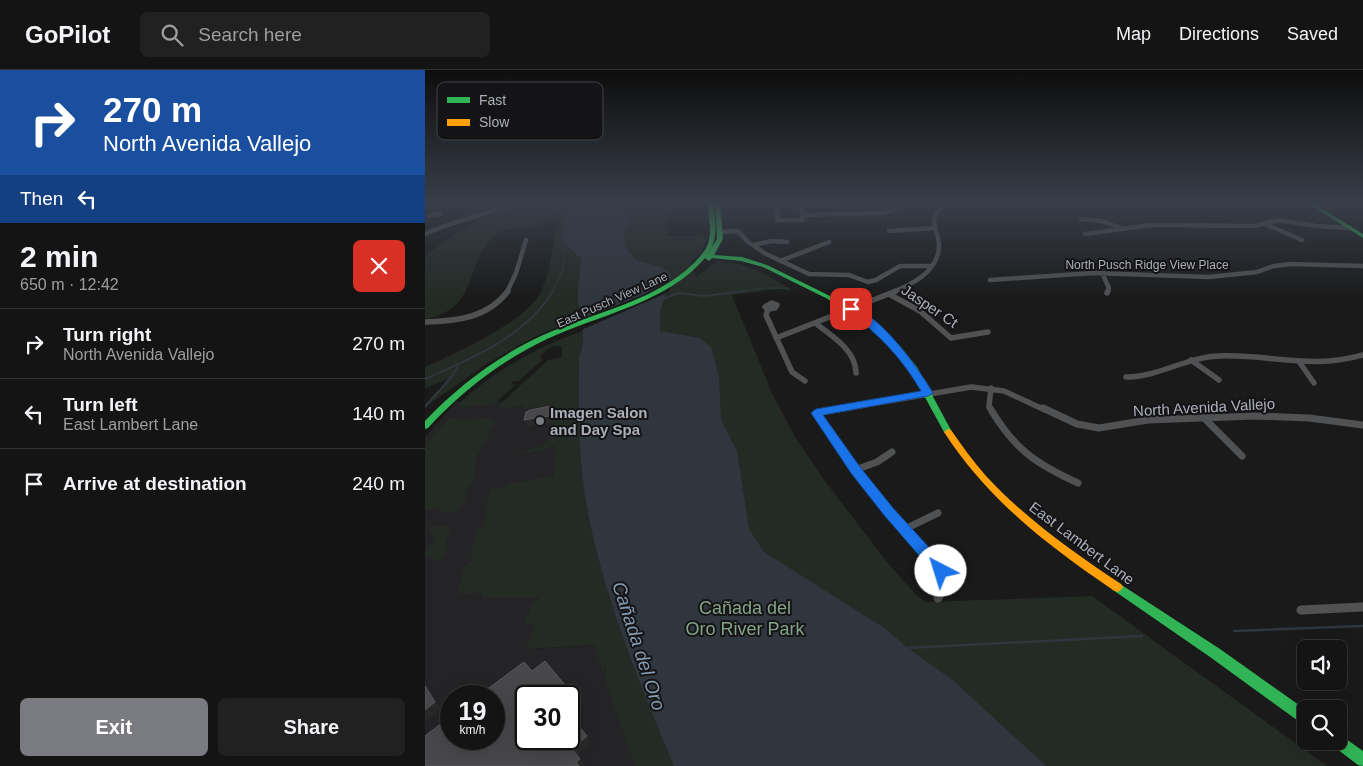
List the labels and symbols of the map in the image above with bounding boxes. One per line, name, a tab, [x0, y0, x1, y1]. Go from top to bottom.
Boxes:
legend	[437, 82, 603, 140]
text: Fast	[479, 92, 506, 108]
text: Slow	[479, 114, 510, 130]
street label: North Pusch Ridge View Place	[1065, 258, 1229, 272]
street label: East Pusch View Lane	[554, 269, 670, 331]
street label: Jasper Ct	[899, 281, 962, 331]
pin	[830, 288, 872, 330]
street label: North Avenida Vallejo	[1133, 395, 1275, 419]
place label: Imagen Salon and Day Spa	[550, 404, 648, 438]
marker: Imagen Salon and Day Spa	[534, 415, 546, 427]
street label: East Lambert Lane	[1026, 498, 1138, 588]
position arrow	[914, 544, 966, 596]
water label: Cañada del Oro	[608, 579, 670, 713]
park label: Cañada del Oro River Park	[685, 598, 806, 639]
speed limit sign: 30	[515, 685, 580, 750]

